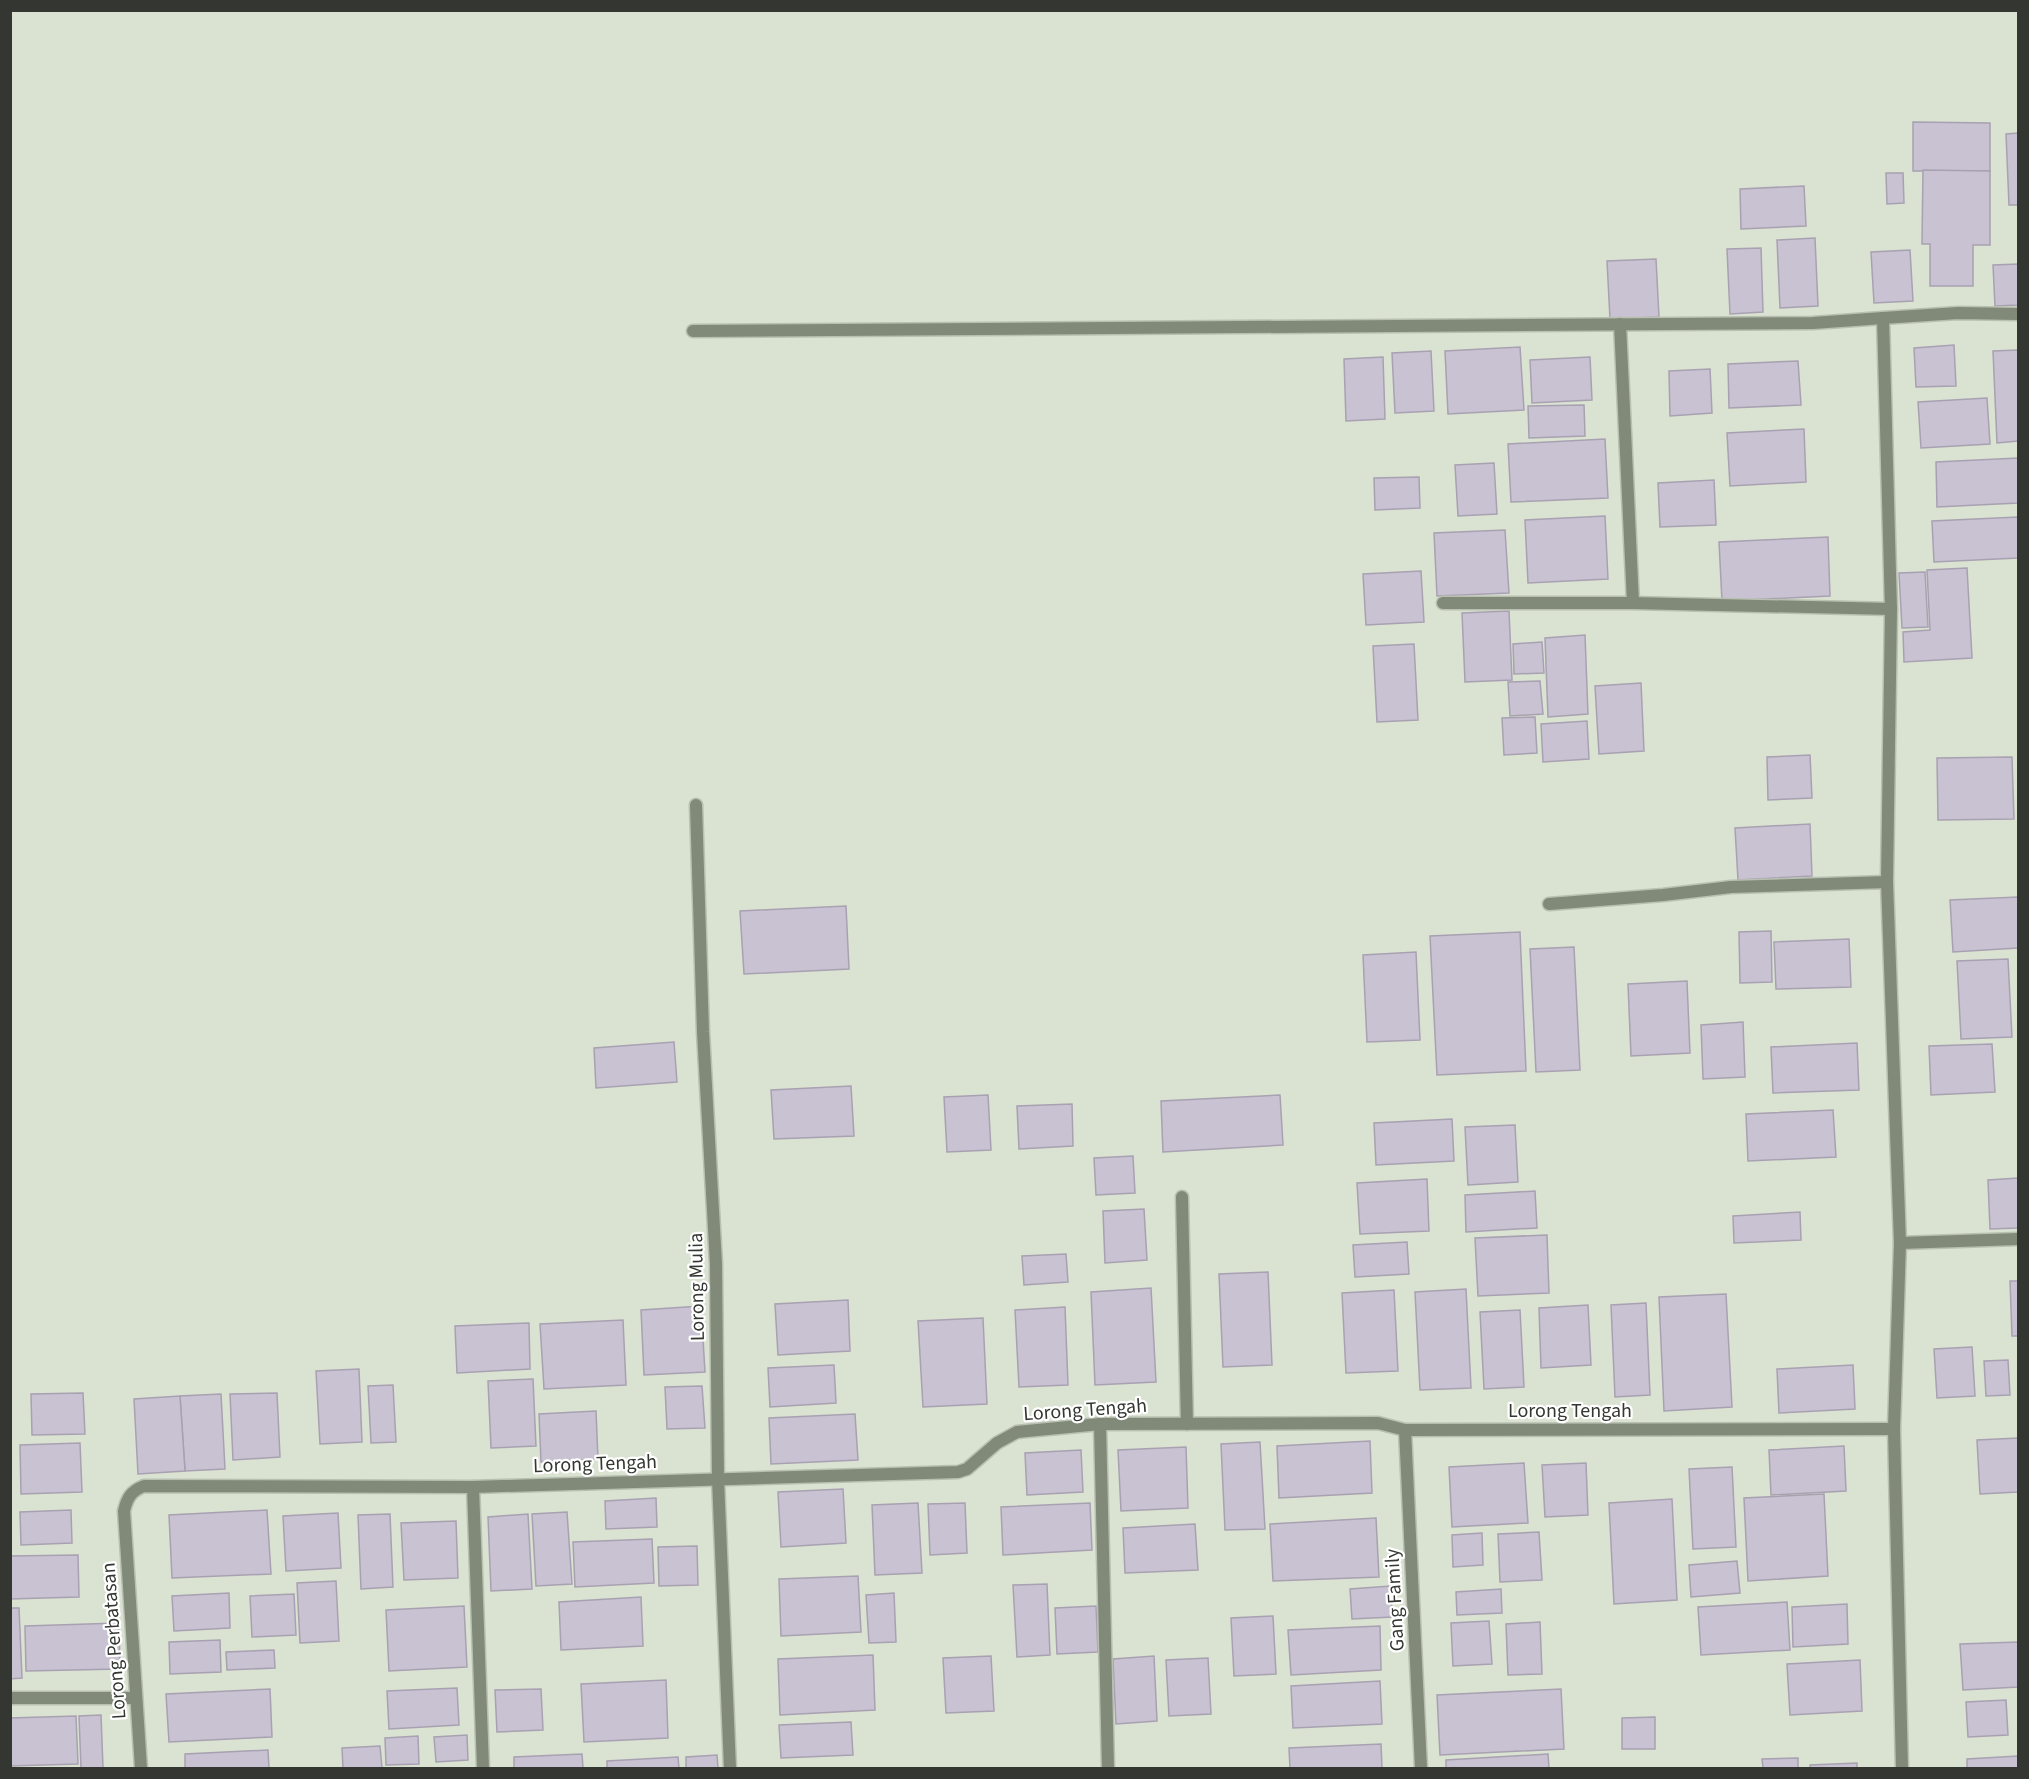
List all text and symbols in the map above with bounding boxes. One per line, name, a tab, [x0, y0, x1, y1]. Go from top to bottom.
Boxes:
street label: Lorong Mulia	[682, 1233, 712, 1341]
street label: Lorong Tengah	[1022, 1392, 1148, 1428]
street label: Lorong Tengah	[1508, 1397, 1632, 1425]
street label: Lorong Tengah	[533, 1448, 657, 1480]
street label: Gang Family	[1378, 1547, 1412, 1652]
street label: Lorong Perbatasan	[95, 1562, 133, 1720]

